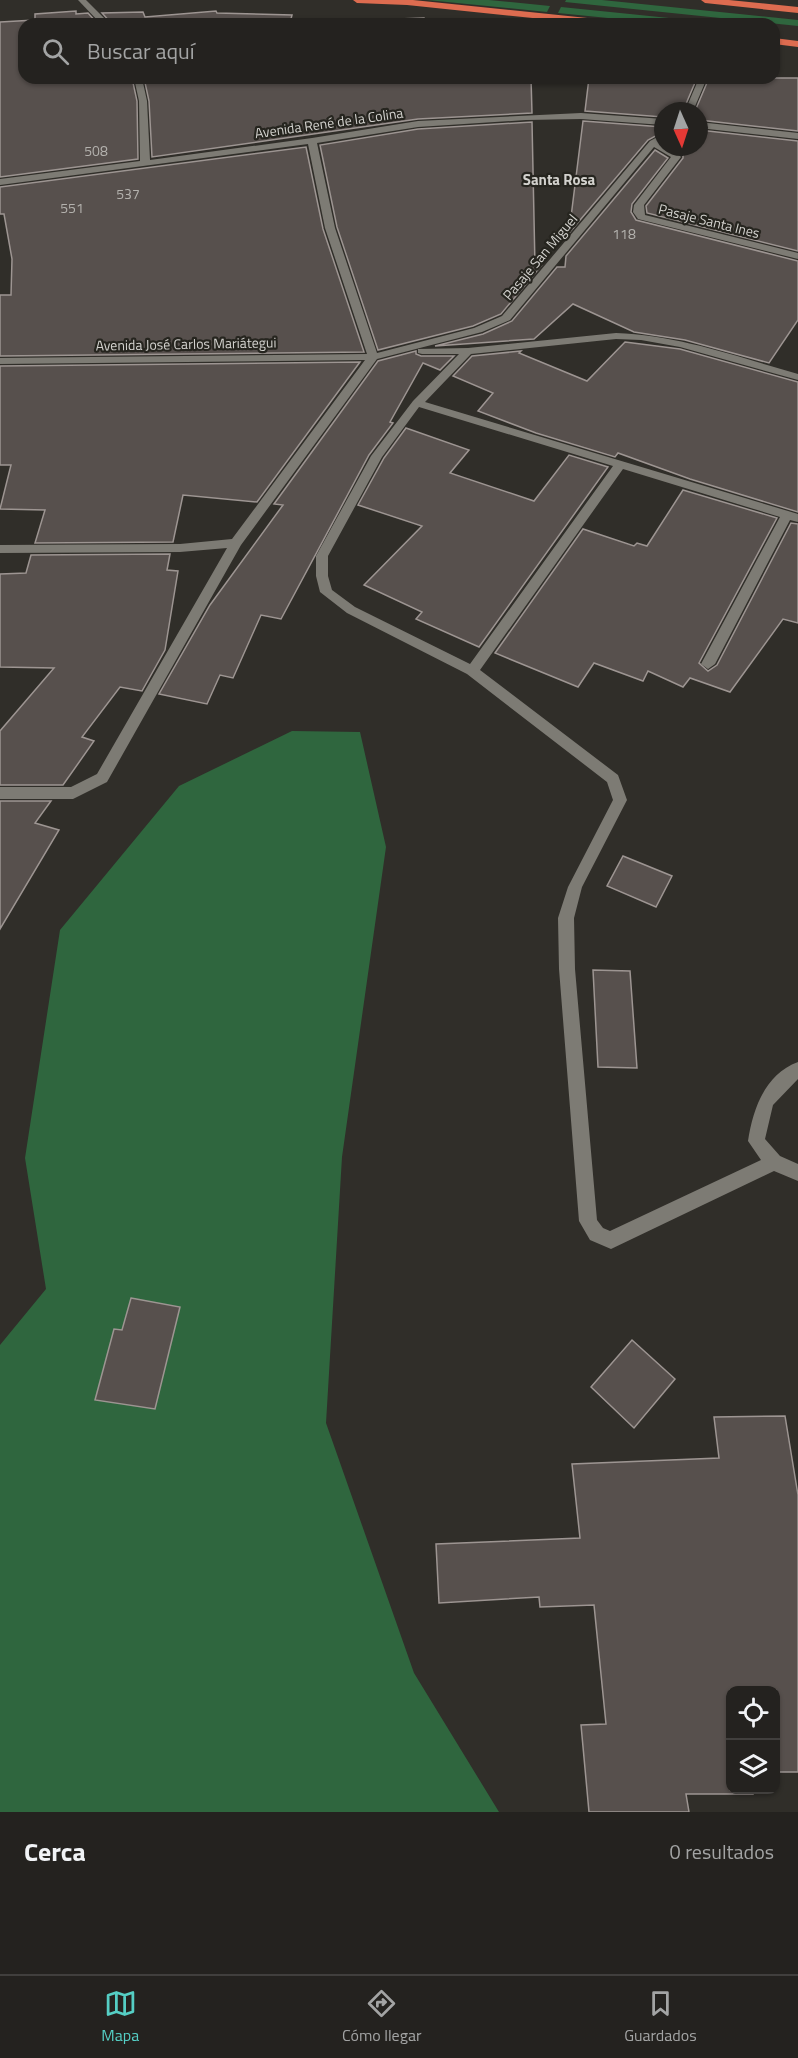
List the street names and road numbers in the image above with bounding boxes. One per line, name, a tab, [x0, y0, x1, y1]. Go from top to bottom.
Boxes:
street label: Avenida René de la Colina	[253, 102, 405, 143]
street label: Pasaje Santa Ines	[656, 198, 762, 243]
street label: Pasaje San Miguel	[497, 209, 582, 304]
street label: Avenida José Carlos Mariátegui	[95, 331, 277, 356]

